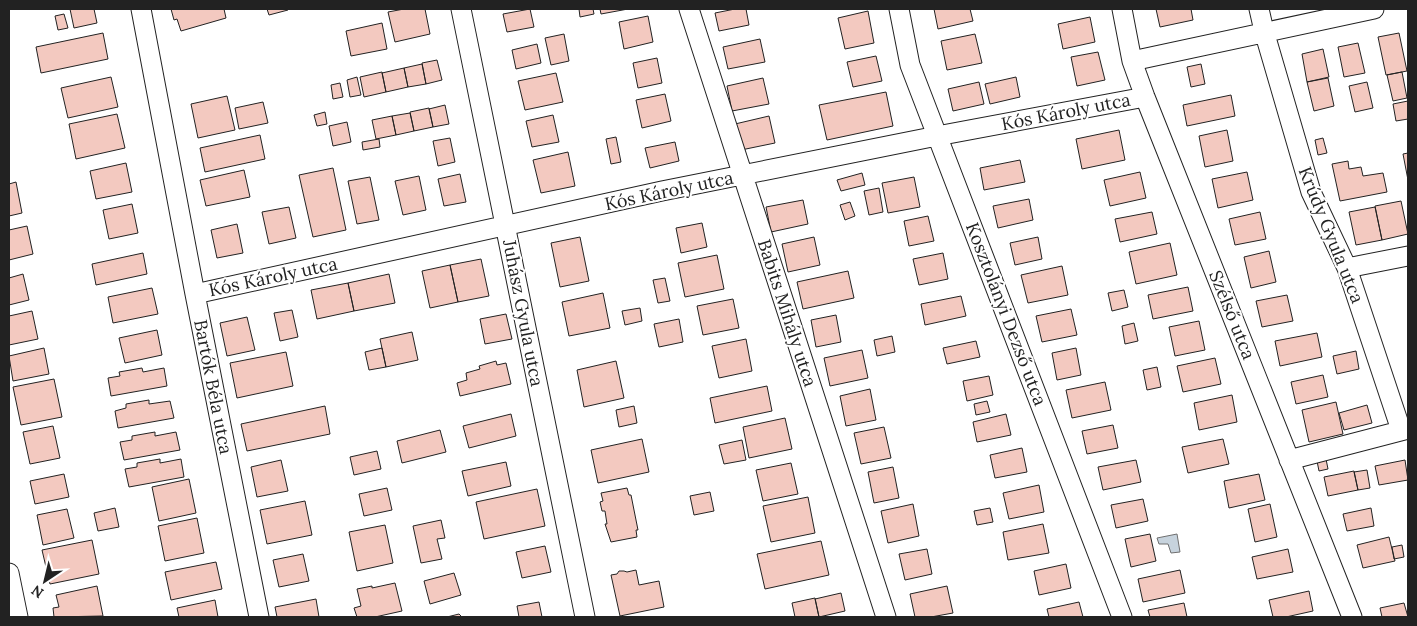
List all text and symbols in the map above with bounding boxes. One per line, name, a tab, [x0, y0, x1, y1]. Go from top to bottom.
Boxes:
street label: Kós Károly utca	[999, 88, 1132, 135]
street label: Krúdy Gyula utca	[1294, 163, 1369, 306]
street label: Kós Károly utca	[602, 166, 735, 215]
street label: Kosztolányi Dezső utca	[961, 219, 1052, 409]
street label: Juhász Gyula utca	[498, 236, 549, 388]
street label: Babits Mihály utca	[753, 236, 822, 389]
street label: Kós Károly utca	[206, 252, 339, 301]
street label: Szélső utca	[1204, 267, 1261, 363]
street label: Bartók Béla utca	[189, 318, 238, 456]
north arrow	[20, 556, 70, 606]
text: N	[28, 581, 47, 602]

